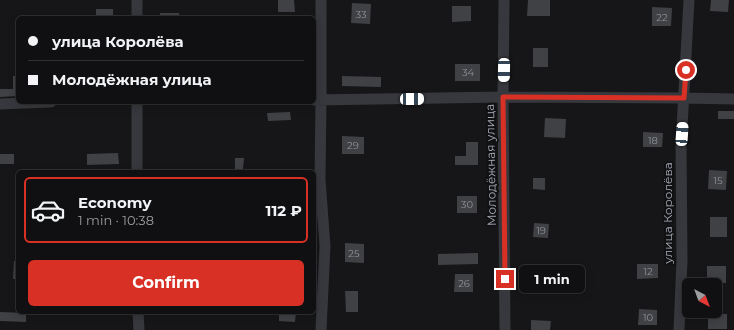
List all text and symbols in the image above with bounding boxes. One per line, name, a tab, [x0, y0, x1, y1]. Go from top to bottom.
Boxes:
house number: 33	[355, 8, 367, 21]
house number: 22	[656, 11, 668, 24]
text: улица Королёва	[52, 32, 184, 51]
car	[498, 58, 510, 82]
route start	[677, 61, 695, 79]
house number: 34	[462, 66, 475, 79]
text: Молодёжная улица	[52, 70, 212, 89]
car	[400, 93, 424, 105]
street label: Молодёжная улица	[482, 104, 499, 226]
car	[675, 122, 689, 146]
house number: 18	[648, 134, 658, 147]
house number: 29	[347, 139, 359, 152]
street label: улица Королёва	[660, 162, 675, 265]
house number: 15	[713, 174, 723, 187]
icon: car	[30, 192, 66, 228]
text: Economy	[78, 193, 151, 212]
house number: 30	[461, 198, 474, 211]
text: 112 ₽	[266, 201, 302, 220]
text: 1 min · 10:38	[78, 212, 154, 228]
house number: 19	[536, 224, 546, 237]
house number: 25	[348, 247, 360, 260]
button: Confirm	[28, 260, 304, 306]
callout: 1 min	[519, 265, 585, 293]
house number: 12	[643, 265, 653, 278]
route end	[496, 270, 514, 288]
text: 1 min	[534, 271, 570, 287]
house number: 26	[458, 277, 470, 290]
north arrow	[682, 278, 722, 318]
map controls	[682, 278, 722, 318]
house number: 10	[643, 311, 653, 324]

